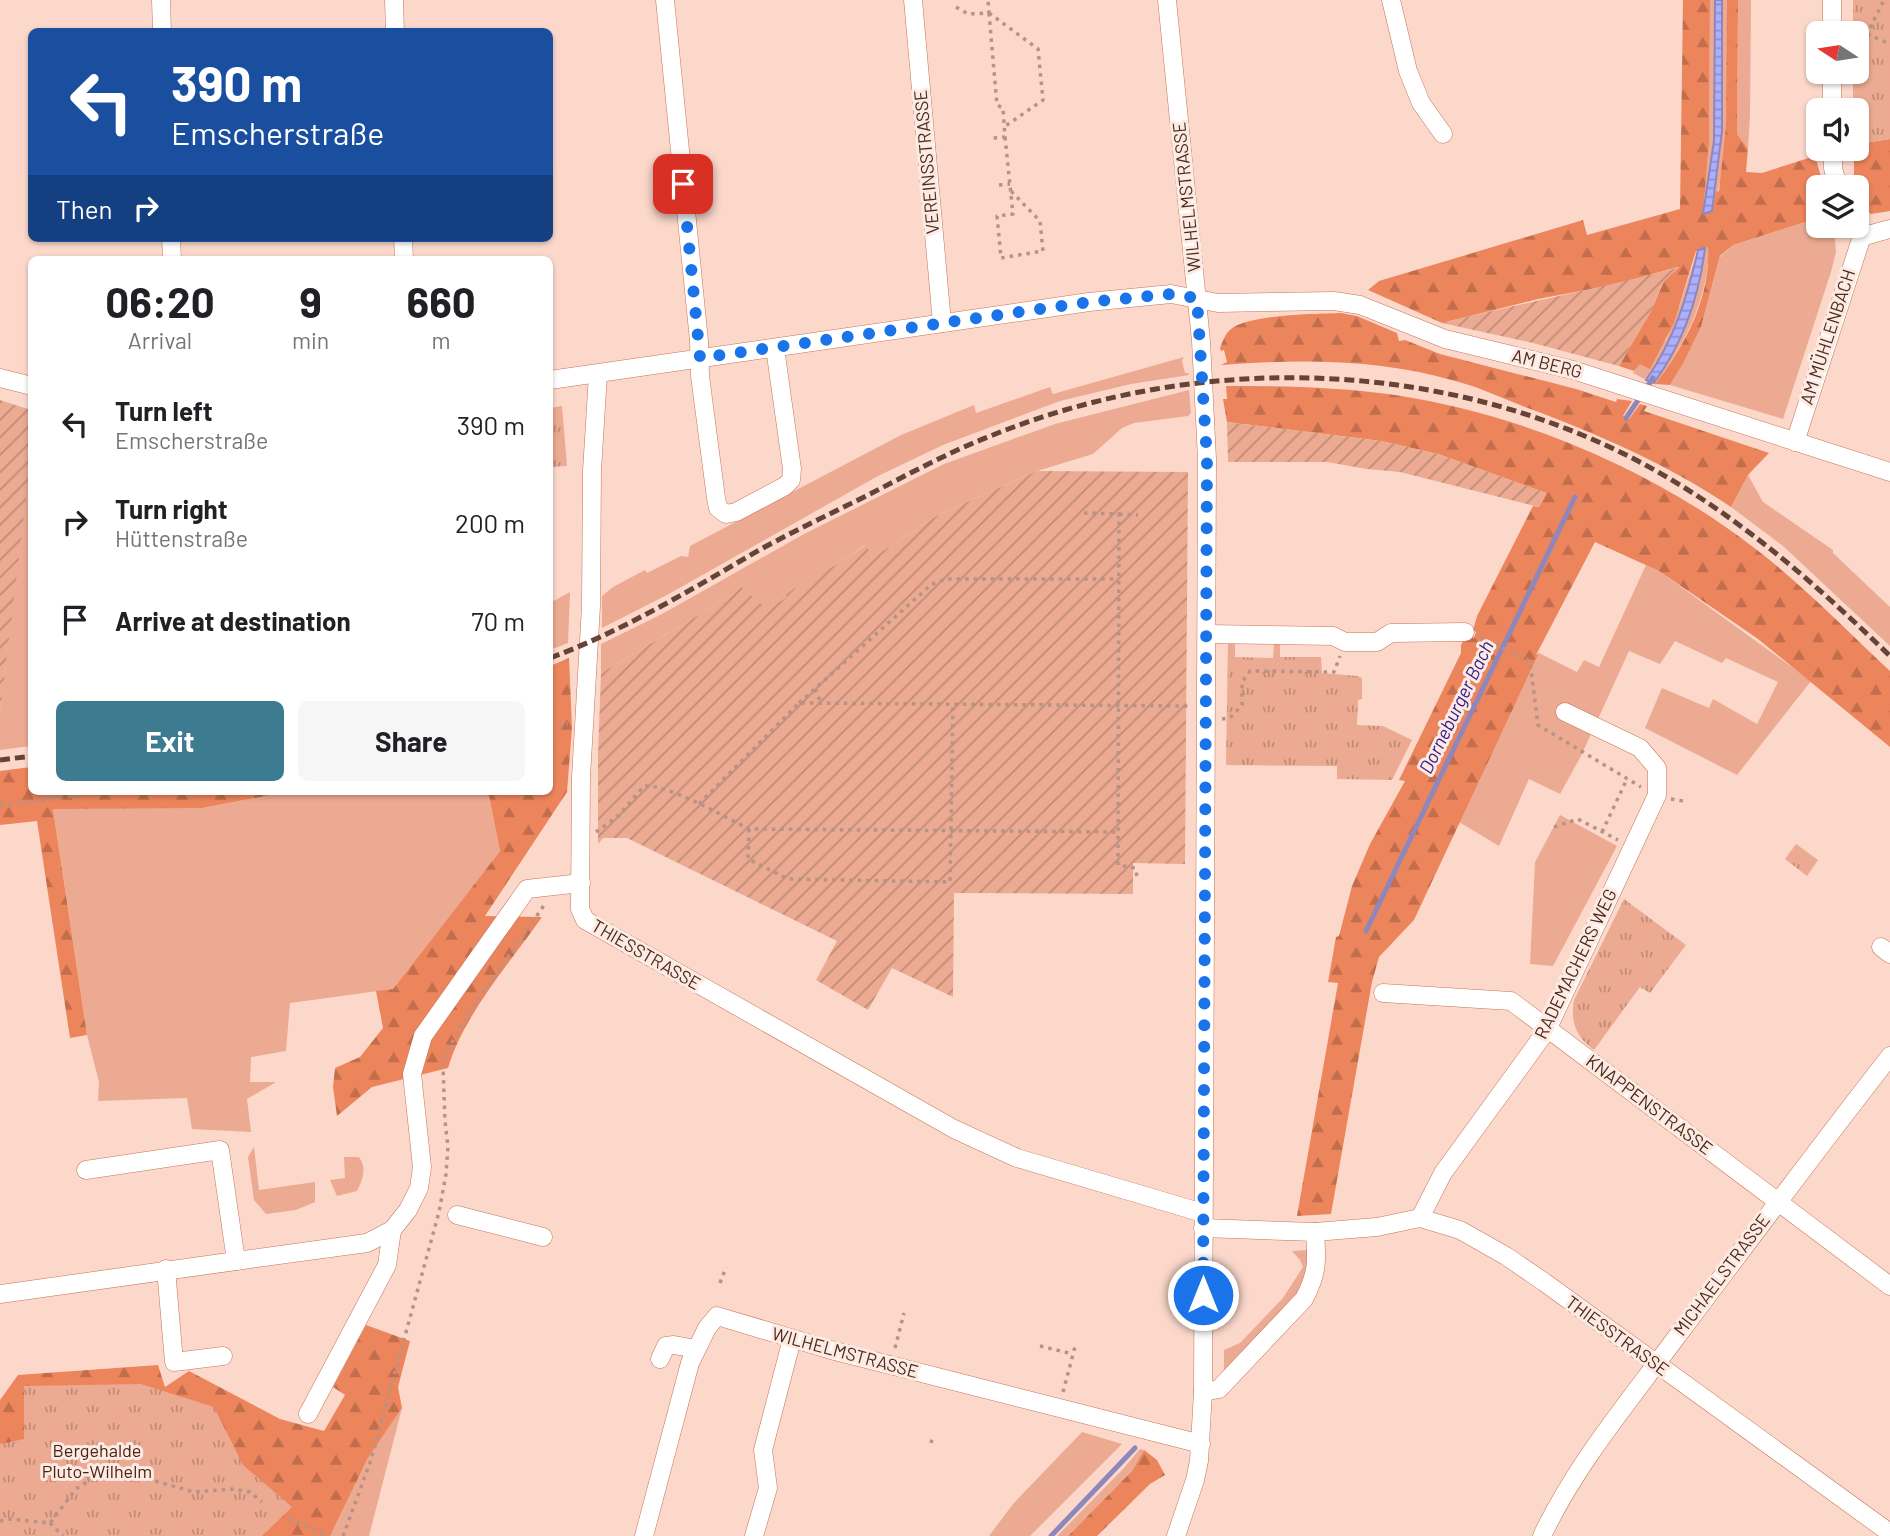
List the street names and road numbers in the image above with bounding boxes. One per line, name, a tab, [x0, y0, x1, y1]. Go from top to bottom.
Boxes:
street label: VEREINSSTRASSE	[909, 89, 943, 235]
street label: WILHELMSTRASSE	[1167, 121, 1205, 273]
street label: AM MÜHLENBACH	[1795, 266, 1859, 407]
street label: AM BERG	[1510, 344, 1585, 382]
street label: RADEMACHERS WEG	[1529, 885, 1621, 1042]
street label: THIESSTRASSE	[588, 914, 705, 994]
street label: KNAPPENSTRASSE	[1582, 1049, 1717, 1159]
street label: MICHAELSTRASSE	[1668, 1209, 1774, 1340]
street label: THIESSTRASSE	[1562, 1290, 1674, 1380]
street label: WILHELMSTRASSE	[770, 1322, 921, 1382]

